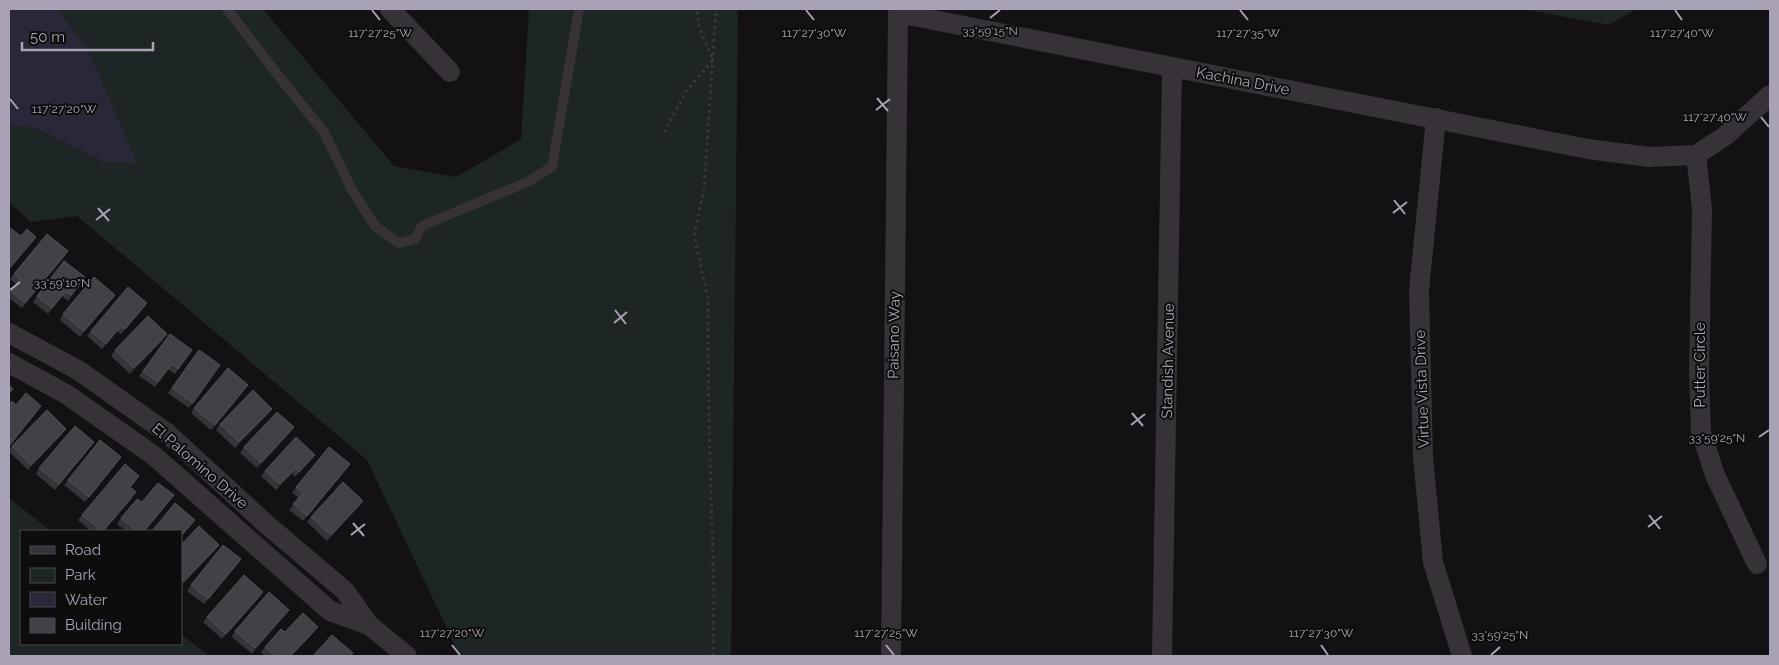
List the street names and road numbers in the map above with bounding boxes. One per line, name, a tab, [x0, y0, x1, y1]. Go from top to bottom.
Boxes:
street label: Kachina Drive	[1195, 63, 1291, 99]
street label: Paisano Way	[884, 291, 904, 379]
street label: Standish Avenue	[1158, 303, 1178, 419]
street label: Putter Circle	[1691, 322, 1709, 408]
street label: Virtue Vista Drive	[1411, 329, 1433, 448]
street label: El Palomino Drive	[148, 419, 252, 513]

